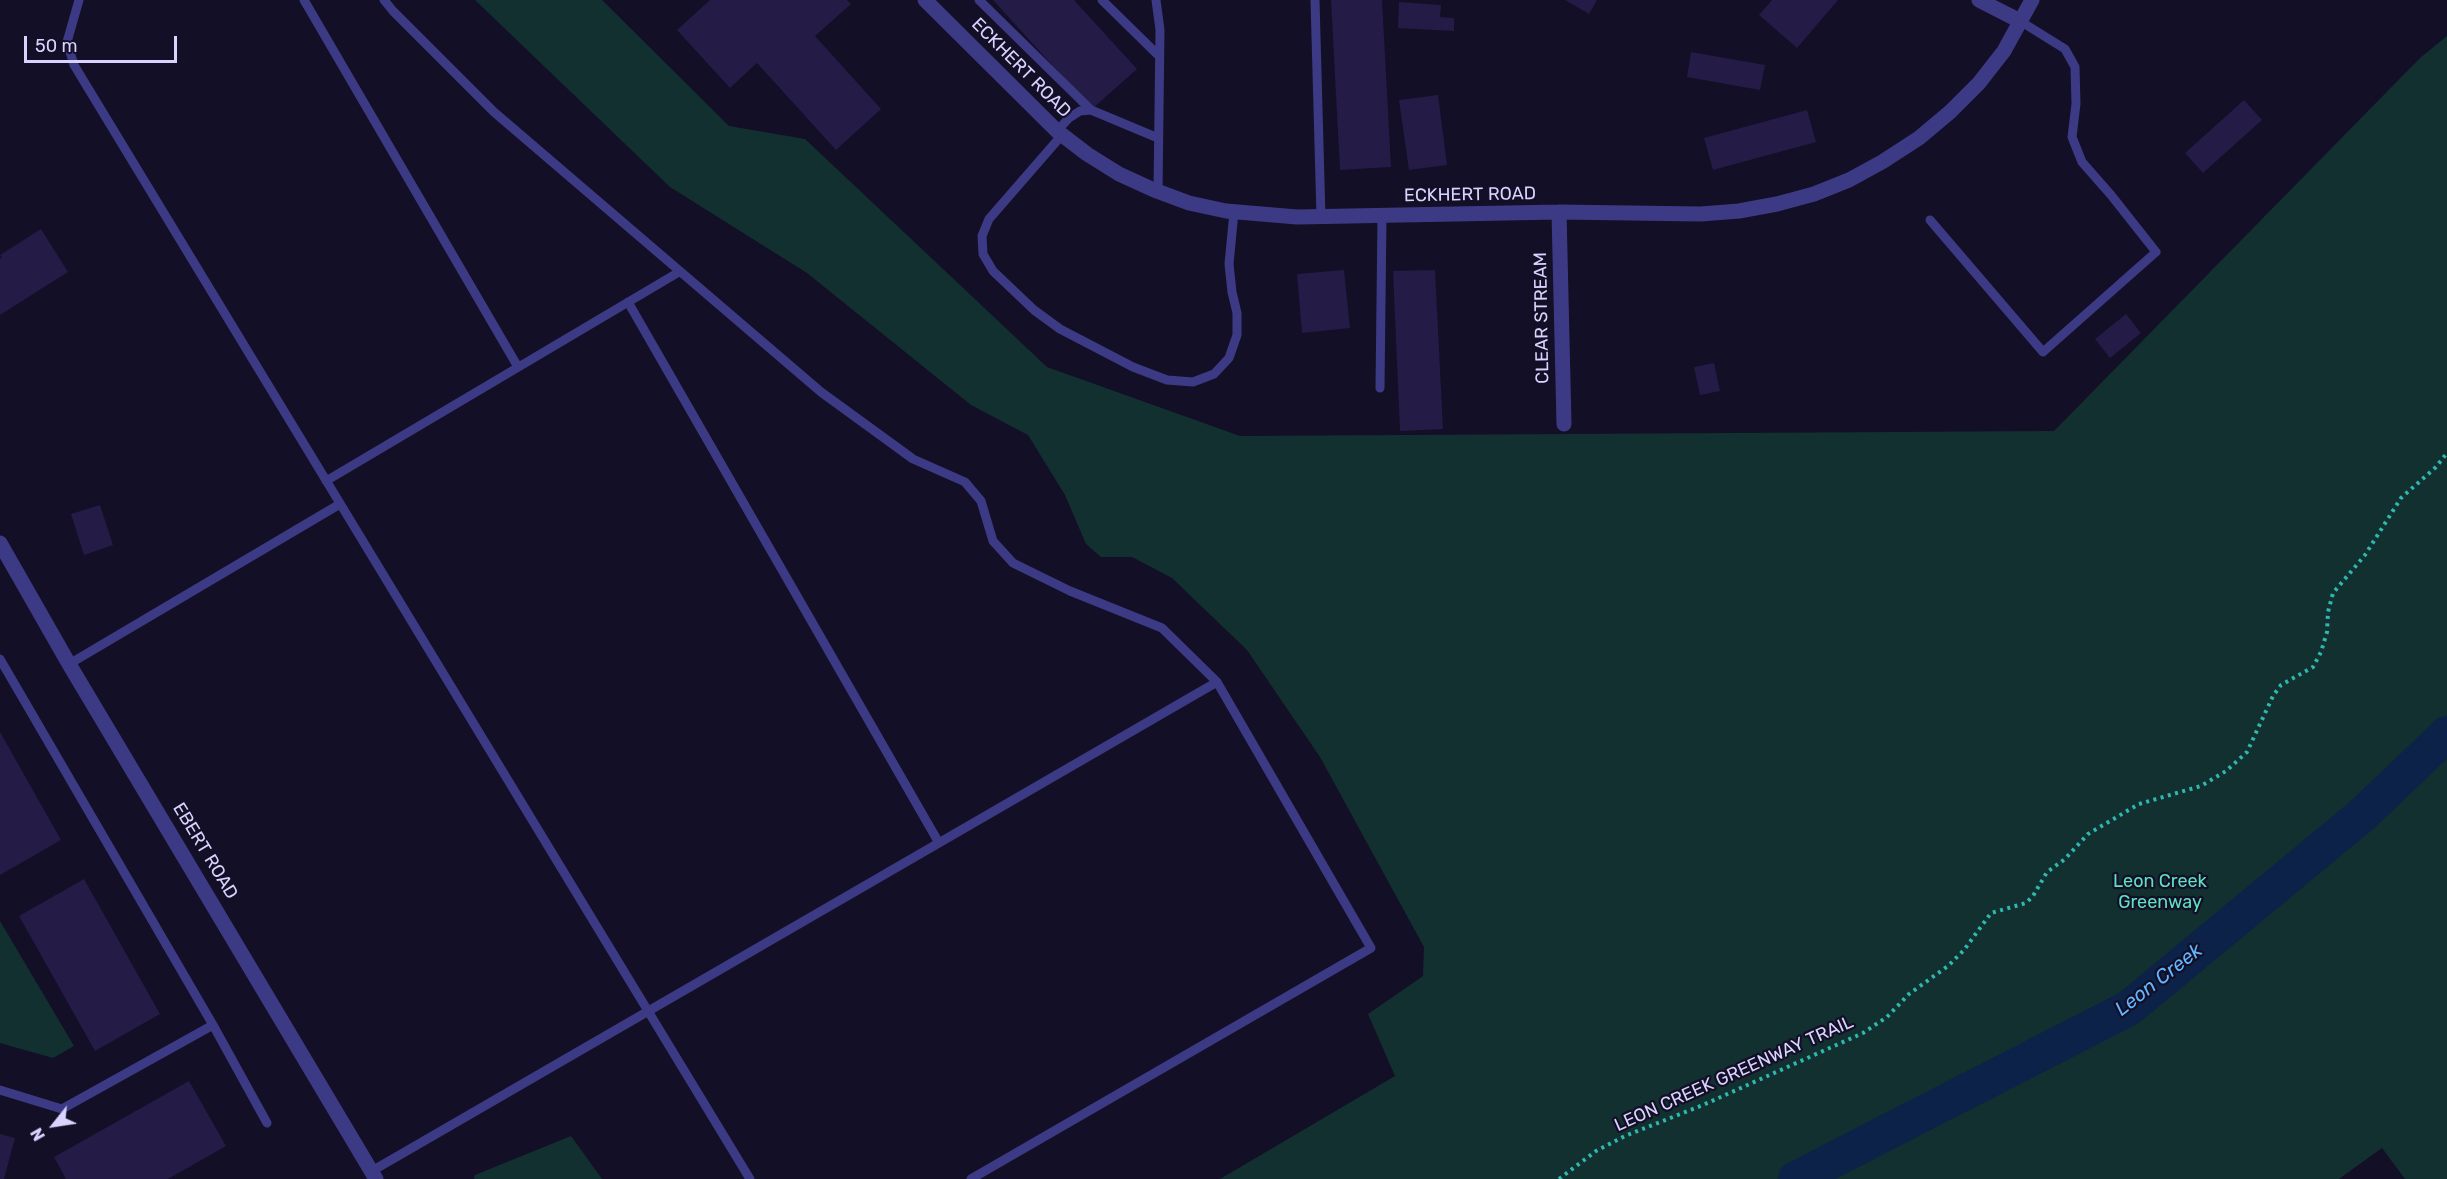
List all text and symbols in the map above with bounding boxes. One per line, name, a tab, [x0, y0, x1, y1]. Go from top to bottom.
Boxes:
street label: ECKHERT ROAD	[967, 14, 1075, 122]
scale bar	[27, 24, 180, 62]
text: 50 m	[35, 35, 78, 57]
street label: ECKHERT ROAD	[1404, 183, 1536, 207]
street label: CLEAR STREAM	[1530, 252, 1554, 384]
street label: EBERT ROAD	[168, 799, 242, 903]
park label: Leon Creek Greenway	[2113, 871, 2207, 914]
water label: Leon Creek	[2111, 939, 2207, 1021]
street label: LEON CREEK GREENWAY TRAIL	[1611, 1011, 1857, 1137]
north arrow	[24, 1095, 84, 1155]
text: N	[27, 1125, 49, 1144]

